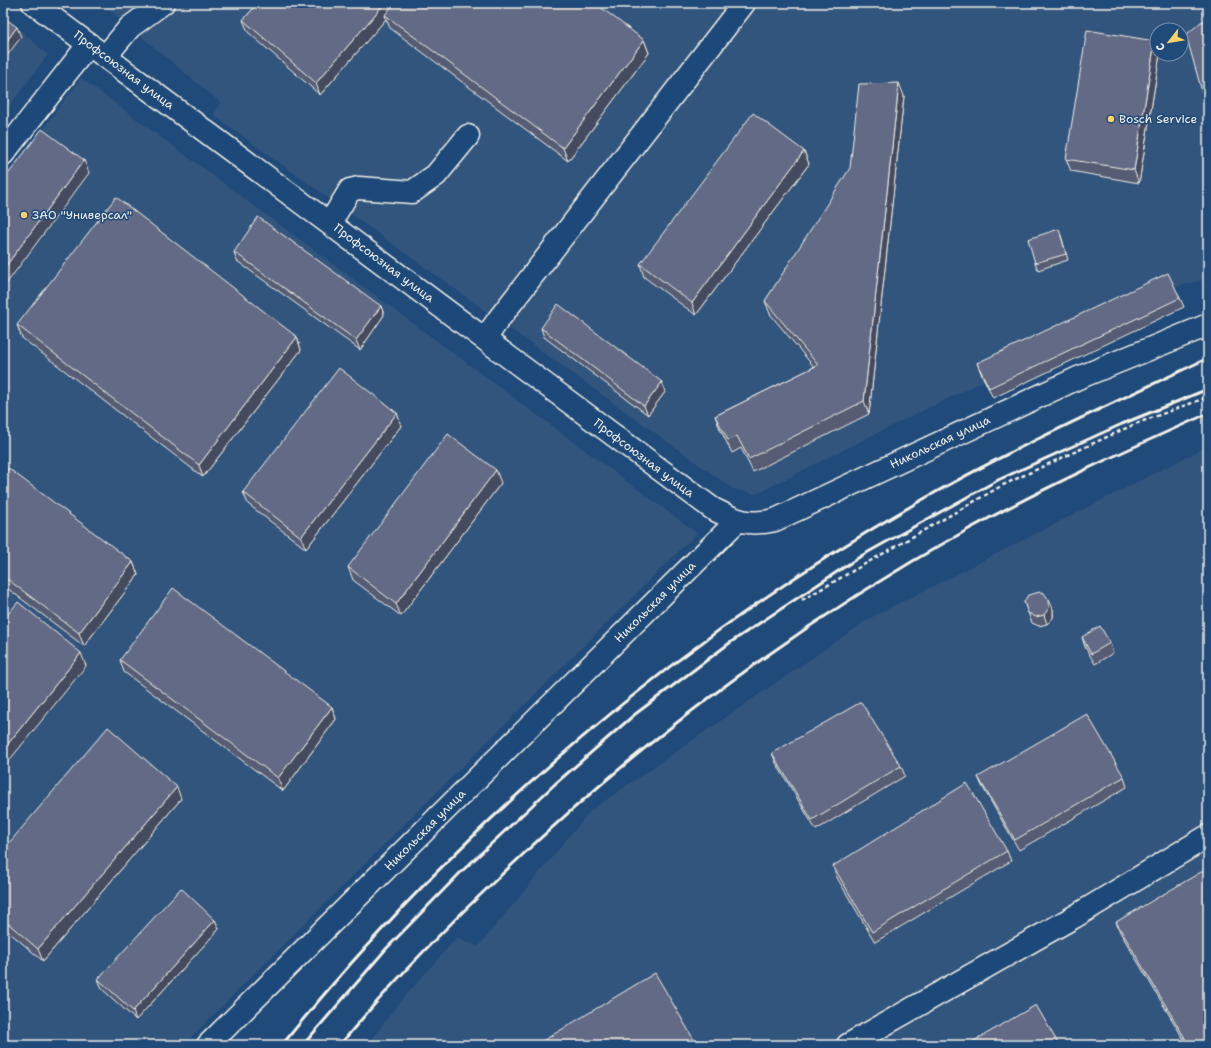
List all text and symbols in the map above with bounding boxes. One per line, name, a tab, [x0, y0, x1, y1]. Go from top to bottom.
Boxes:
north arrow	[1149, 22, 1189, 62]
street label: Профсоюзная улица	[71, 27, 178, 113]
text: С	[1153, 40, 1169, 54]
place label: Bosch Service	[1119, 111, 1197, 127]
marker: Bosch Service	[1106, 114, 1116, 124]
place label: ЗАО "Универсал"	[32, 207, 132, 223]
marker: ЗАО "Универсал"	[19, 210, 29, 220]
street label: Профсоюзная улица	[331, 220, 438, 306]
street label: Никольская улица	[887, 412, 993, 472]
street label: Профсоюзная улица	[591, 415, 698, 501]
street label: Никольская улица	[611, 557, 700, 646]
street label: Никольская улица	[381, 785, 470, 874]

